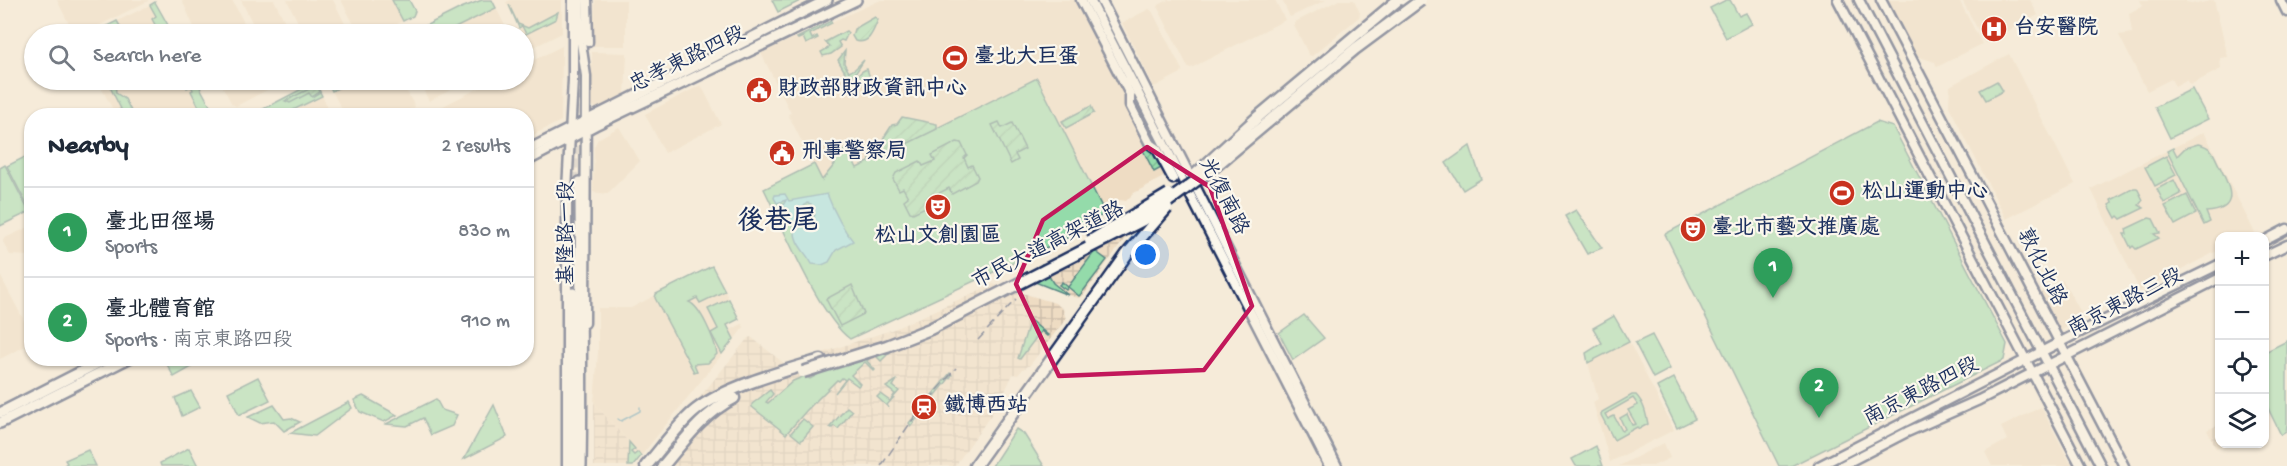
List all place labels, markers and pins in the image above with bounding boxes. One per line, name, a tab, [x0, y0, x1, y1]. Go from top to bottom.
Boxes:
hospital icon: 台安醫院	[1979, 14, 2009, 44]
place label: 台安醫院	[2014, 15, 2098, 42]
sports icon: 臺北大巨蛋	[940, 43, 970, 73]
place label: 臺北大巨蛋	[974, 44, 1079, 71]
public building icon: 財政部財政資訊中心	[744, 75, 774, 105]
place label: 財政部財政資訊中心	[778, 76, 967, 103]
public building icon: 刑事警察局	[767, 138, 797, 168]
place label: 刑事警察局	[802, 139, 907, 166]
sports icon: 松山運動中心	[1827, 178, 1857, 208]
place label: 松山運動中心	[1862, 179, 1988, 206]
theatre icon: 松山文創園區	[923, 192, 953, 222]
theatre icon: 臺北市藝文推廣處	[1678, 214, 1708, 244]
place label: 臺北市藝文推廣處	[1712, 215, 1880, 242]
place label: 松山文創園區	[875, 223, 1001, 250]
pin: 1	[1754, 248, 1792, 298]
pin: 2	[1800, 368, 1838, 418]
station icon: 鐵博西站	[909, 392, 939, 422]
place label: 鐵博西站	[944, 393, 1028, 420]

